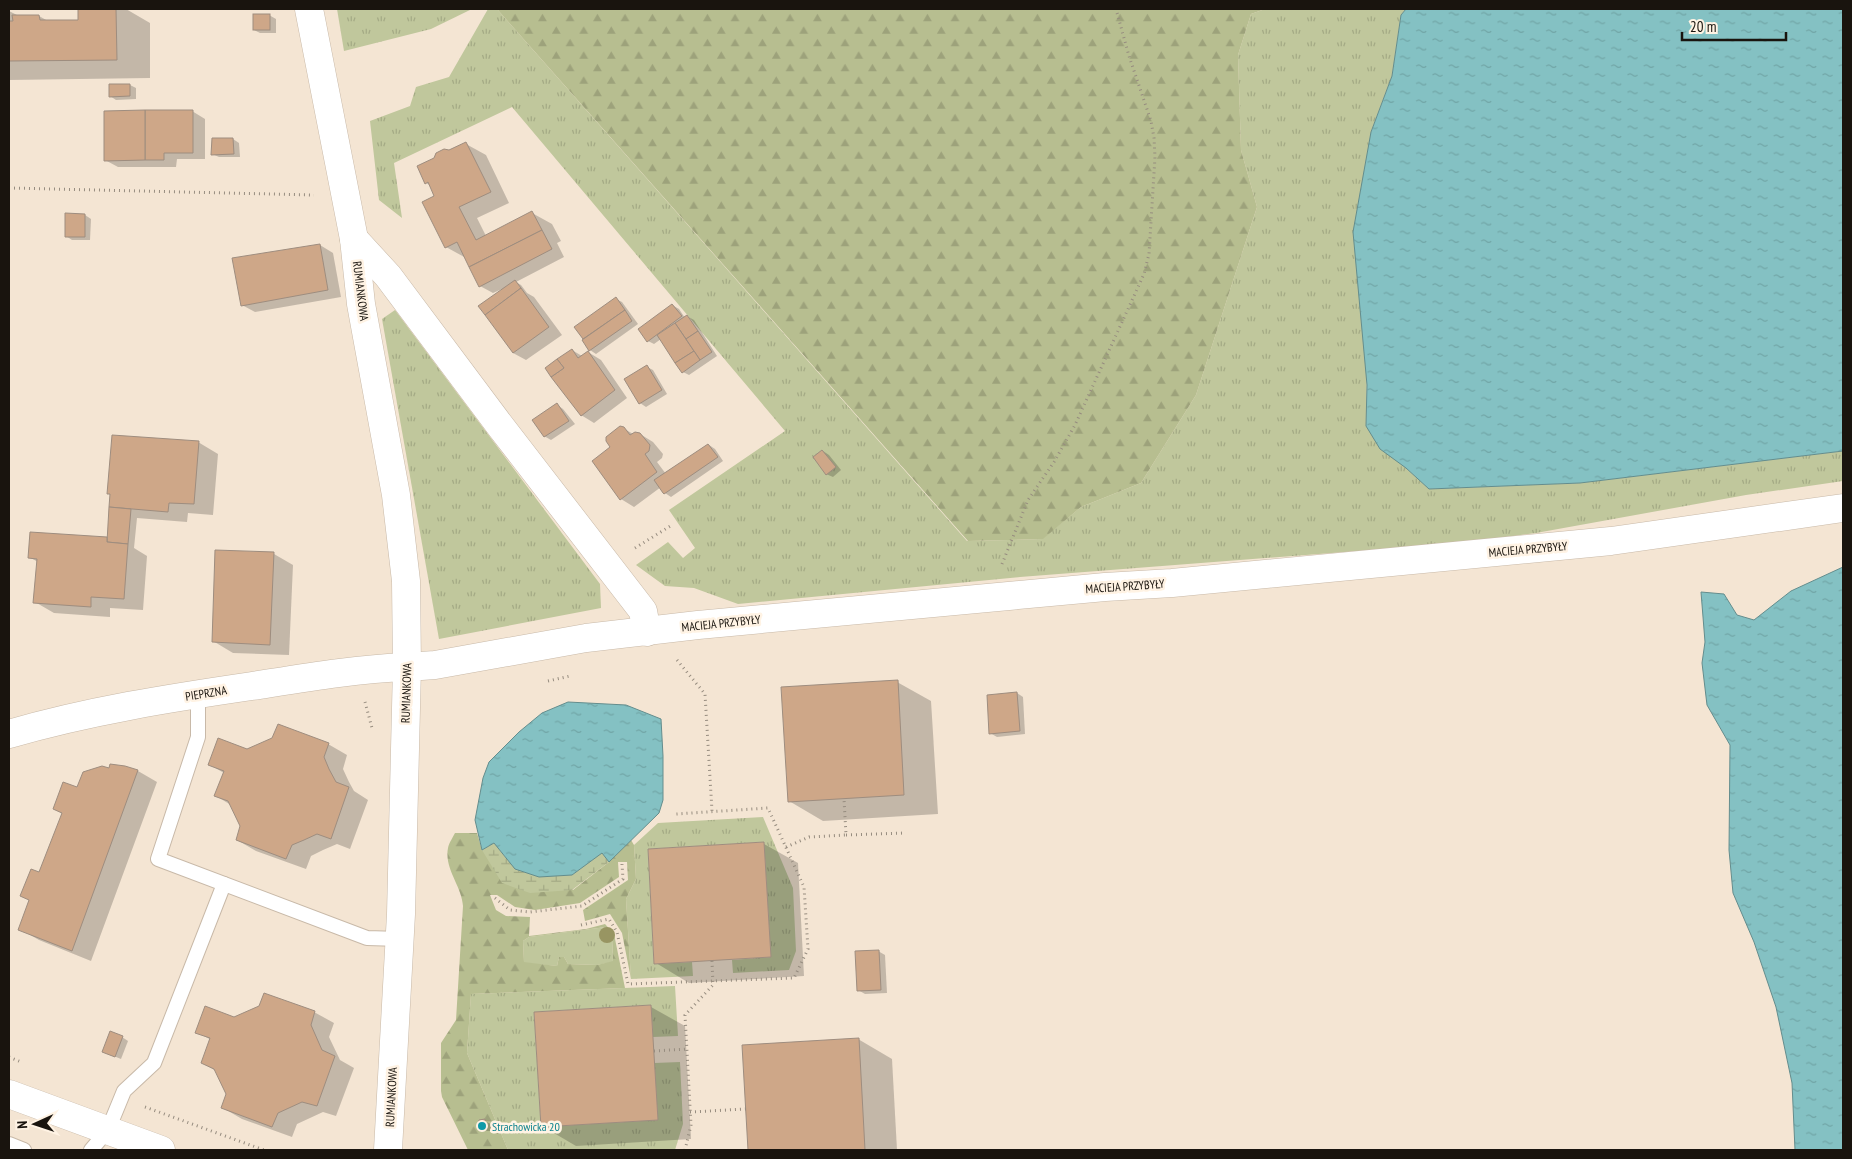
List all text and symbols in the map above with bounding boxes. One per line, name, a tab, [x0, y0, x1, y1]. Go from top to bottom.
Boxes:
scale bar	[1682, 10, 1786, 42]
text: 20 m	[1690, 17, 1716, 36]
street label: RUMIANKOWA	[350, 260, 372, 322]
street label: MACIEJA PRZYBYŁY	[1488, 538, 1569, 560]
street label: MACIEJA PRZYBYŁY	[1085, 576, 1166, 596]
street label: MACIEJA PRZYBYŁY	[681, 611, 762, 635]
street label: RUMIANKOWA	[397, 662, 415, 723]
street label: PIEPRZNA	[184, 682, 228, 704]
street label: RUMIANKOWA	[382, 1066, 400, 1127]
north arrow	[10, 1099, 60, 1149]
place label: Strachowicka 20	[492, 1119, 560, 1134]
text: N	[13, 1120, 31, 1129]
marker: Strachowicka 20	[476, 1120, 488, 1132]

